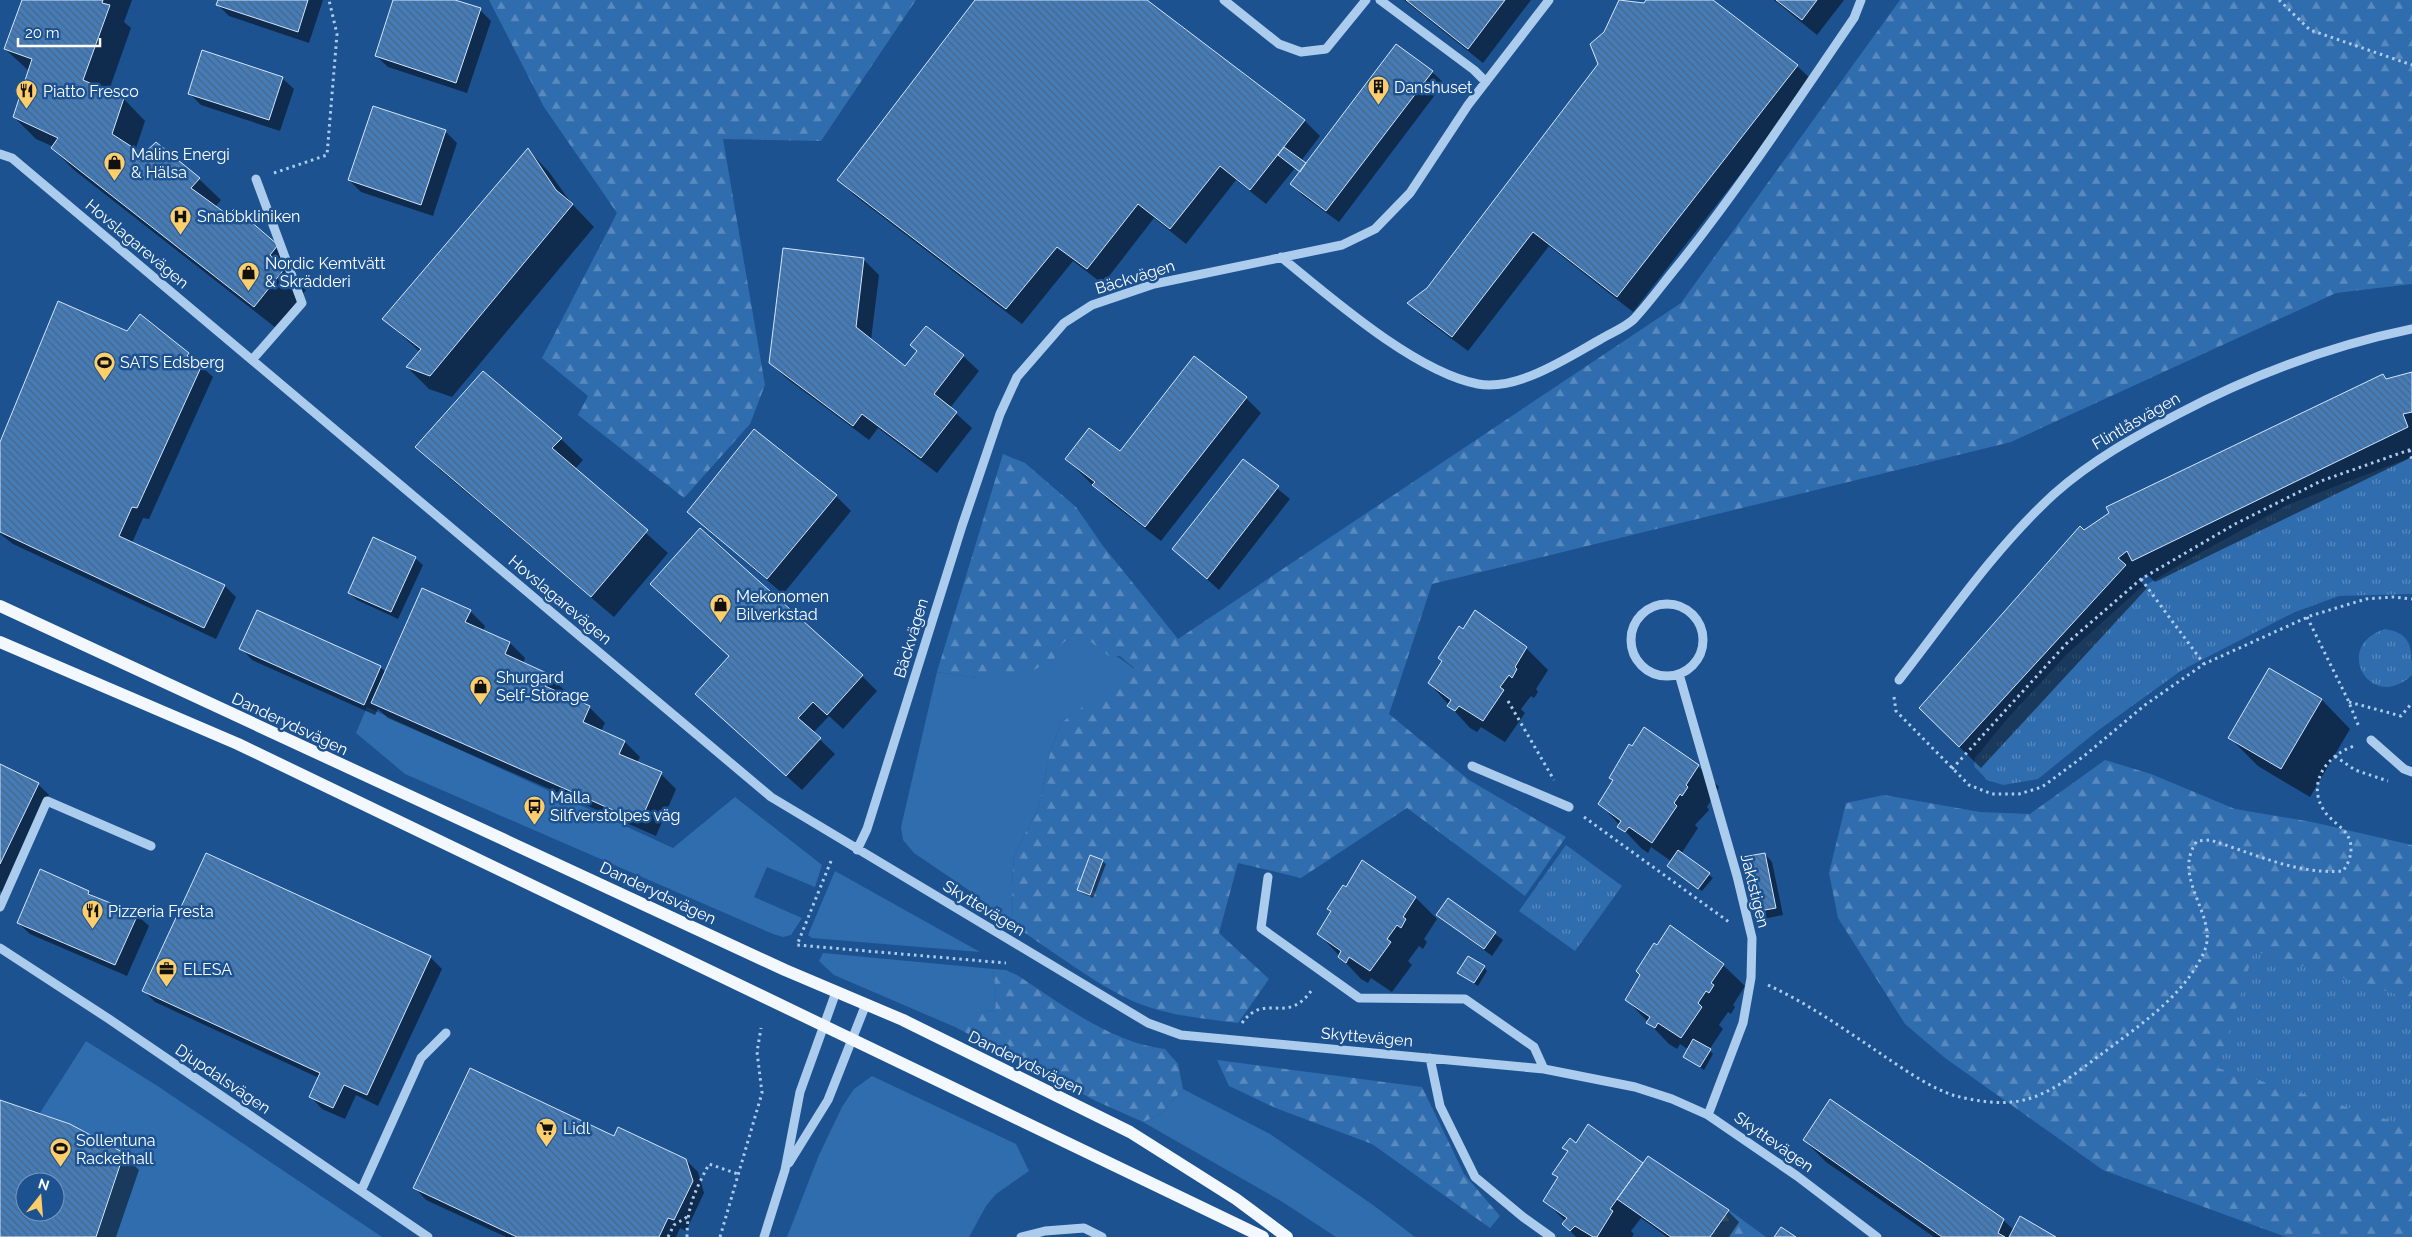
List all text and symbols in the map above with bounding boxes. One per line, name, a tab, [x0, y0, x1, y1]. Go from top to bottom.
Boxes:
scale bar	[18, 15, 100, 47]
text: 20 m	[25, 24, 60, 42]
building icon: Danshuset	[1366, 75, 1390, 106]
place label: Danshuset	[1394, 78, 1473, 97]
restaurant icon: Piatto Fresco	[15, 79, 39, 110]
place label: Piatto Fresco	[43, 82, 139, 101]
place label: Malins Energi & Hälsa	[131, 145, 230, 182]
shop icon: Malins Energi & Hälsa	[103, 151, 127, 182]
street label: Hovslagarevägen	[82, 195, 192, 293]
hospital icon: Snabbkliniken	[169, 204, 193, 235]
place label: Snabbkliniken	[197, 207, 300, 226]
place label: Nordic Kemtvätt & Skrädderi	[265, 254, 386, 291]
street label: Bäckvägen	[1093, 256, 1177, 298]
shop icon: Nordic Kemtvätt & Skrädderi	[237, 260, 261, 291]
sports icon: SATS Edsberg	[92, 350, 116, 381]
place label: SATS Edsberg	[120, 353, 225, 372]
street label: Flintlåsvägen	[2089, 388, 2183, 454]
street label: Hovslagarevägen	[505, 551, 615, 649]
place label: Mekonomen Bilverkstad	[736, 587, 829, 624]
shop icon: Mekonomen Bilverkstad	[708, 593, 732, 624]
street label: Bäckvägen	[890, 596, 932, 680]
place label: Shurgard Self-Storage	[496, 668, 589, 705]
shop icon: Shurgard Self-Storage	[468, 674, 492, 705]
street label: Danderydsvägen	[229, 689, 351, 759]
place label: Malla Silfverstolpes väg	[550, 788, 680, 825]
bus stop icon: Malla Silfverstolpes väg	[522, 794, 546, 825]
street label: Jaktstigen	[1737, 852, 1773, 930]
street label: Danderydsvägen	[597, 858, 719, 928]
street label: Skyttevägen	[940, 876, 1028, 940]
restaurant icon: Pizzeria Fresta	[80, 899, 104, 930]
place label: Pizzeria Fresta	[108, 902, 214, 921]
office icon: ELESA	[155, 957, 179, 988]
place label: ELESA	[183, 960, 232, 979]
street label: Skyttevägen	[1320, 1024, 1414, 1050]
street label: Danderydsvägen	[965, 1027, 1087, 1099]
street label: Djupdalsvägen	[172, 1040, 274, 1118]
street label: Skyttevägen	[1731, 1108, 1817, 1176]
supermarket icon: Lidl	[535, 1116, 559, 1147]
place label: Lidl	[563, 1119, 591, 1138]
place label: Sollentuna Rackethall	[76, 1131, 156, 1168]
sports icon: Sollentuna Rackethall	[48, 1137, 72, 1168]
north arrow	[15, 1172, 65, 1222]
text: N	[36, 1175, 51, 1194]

